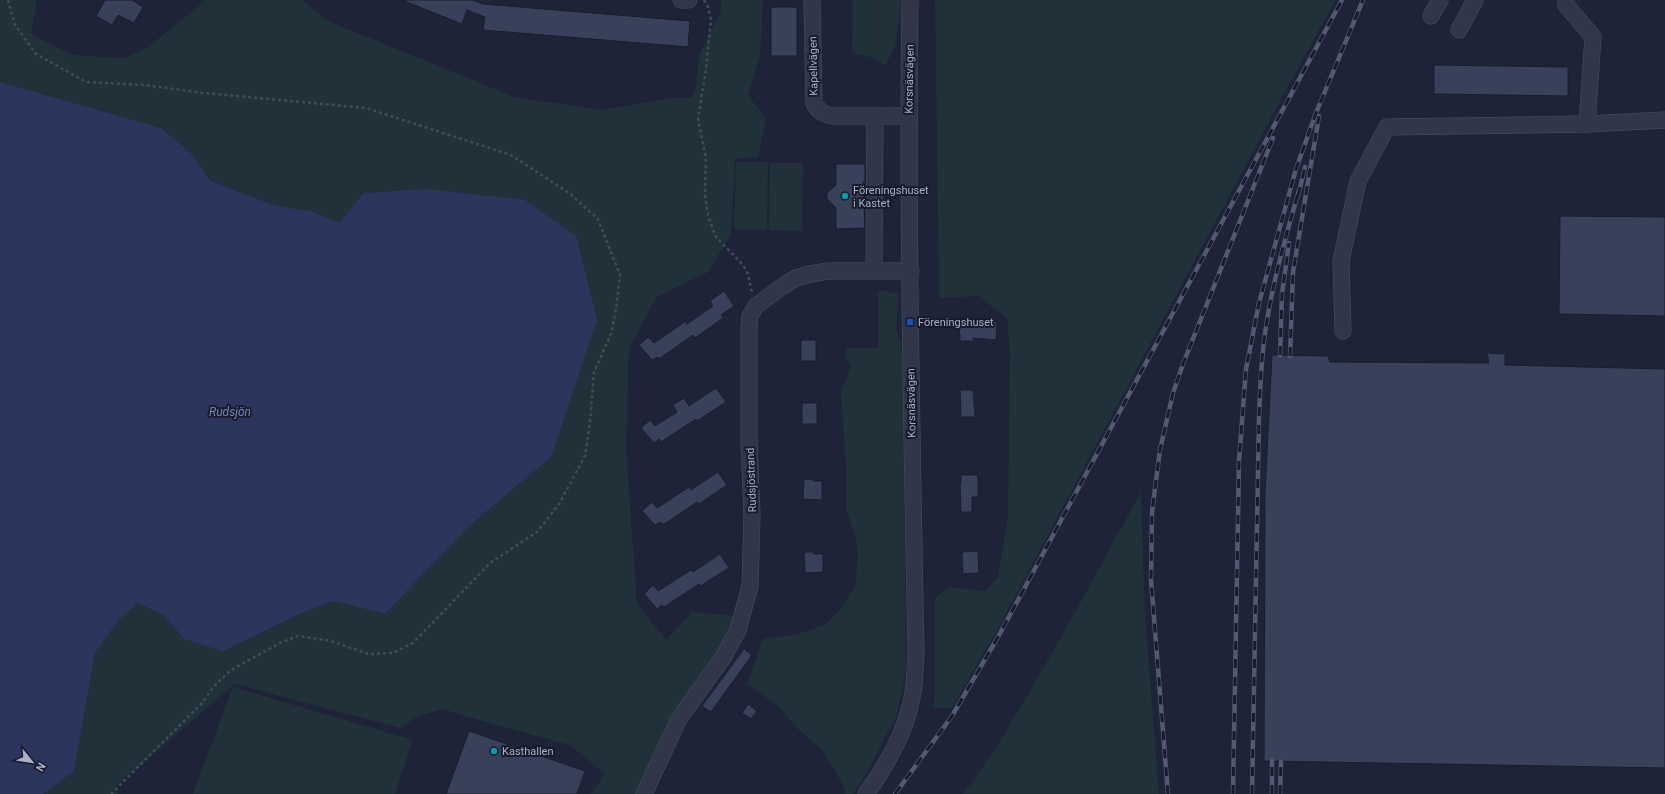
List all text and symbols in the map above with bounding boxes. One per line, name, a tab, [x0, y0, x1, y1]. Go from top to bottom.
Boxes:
street label: Kapellvägen	[806, 36, 821, 96]
street label: Korsnäsvägen	[902, 44, 917, 114]
place label: Föreningshuset i Kastet	[853, 184, 929, 210]
marker: Föreningshuset i Kastet	[840, 191, 850, 201]
place label: Föreningshuset	[918, 316, 994, 329]
marker: Föreningshuset	[905, 317, 915, 327]
street label: Korsnäsvägen	[904, 368, 919, 438]
water label: Rudsjön	[209, 405, 251, 419]
street label: Rudsjöstrand	[744, 447, 759, 513]
north arrow	[12, 742, 52, 782]
place label: Kasthallen	[502, 745, 553, 758]
marker: Kasthallen	[489, 746, 499, 756]
text: N	[33, 760, 48, 774]

